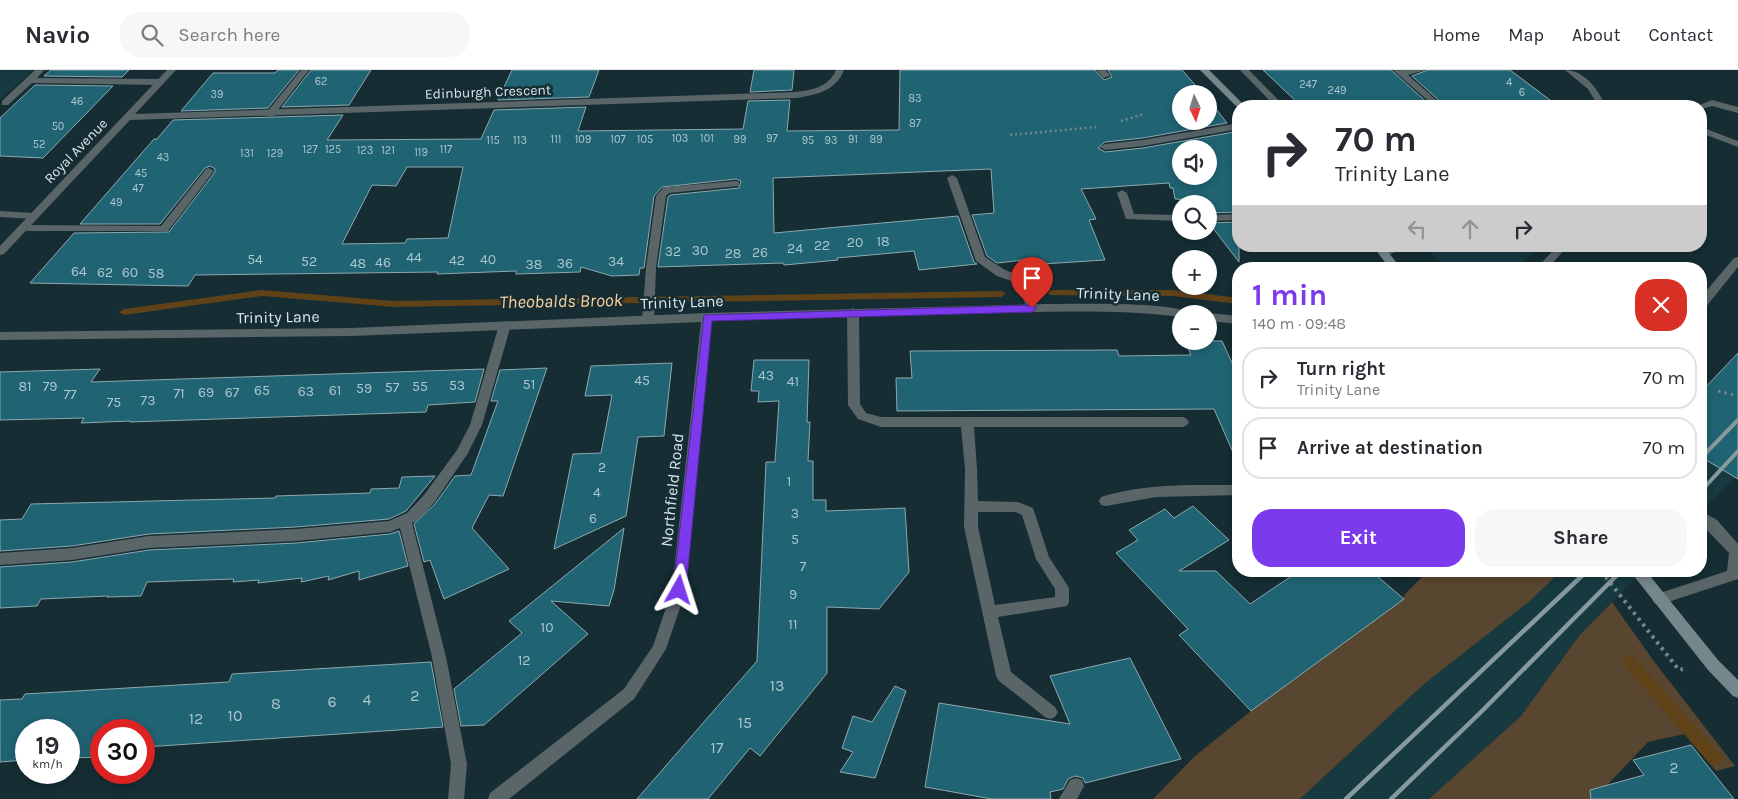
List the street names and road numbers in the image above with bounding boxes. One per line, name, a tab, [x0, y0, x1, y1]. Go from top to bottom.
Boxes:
street label: Edinburgh Crescent	[425, 81, 551, 103]
street label: Royal Avenue	[41, 115, 111, 187]
street label: Trinity Lane	[1076, 283, 1160, 305]
street label: Trinity Lane	[640, 291, 724, 313]
street label: Trinity Lane	[236, 307, 320, 327]
street label: Northfield Road	[657, 432, 687, 548]

